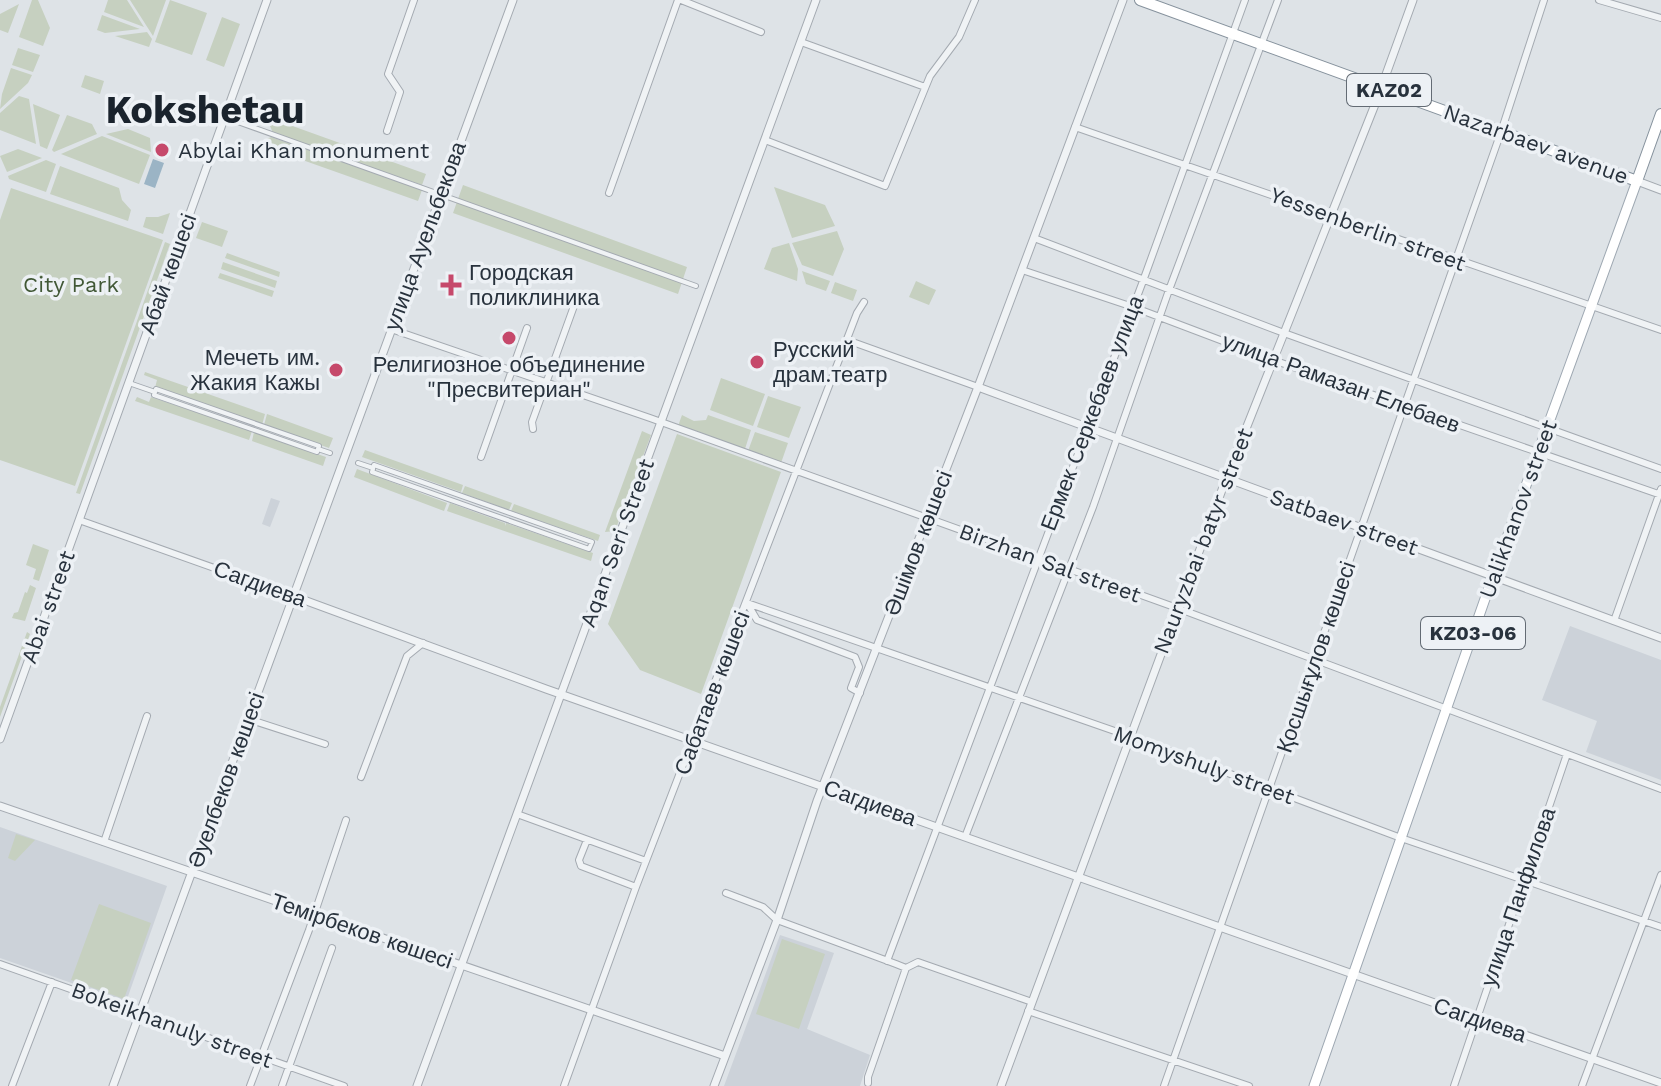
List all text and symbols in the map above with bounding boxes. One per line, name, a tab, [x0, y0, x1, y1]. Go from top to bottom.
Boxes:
road number: KАZ02	[1347, 74, 1431, 106]
district label: Kokshetau	[105, 88, 305, 132]
street label: Nazarbaev avenue	[1440, 99, 1632, 189]
street label: улица Ауельбекова	[379, 137, 471, 334]
place label: Abylai Khan monument	[178, 138, 429, 163]
marker: Abylai Khan monument	[153, 141, 171, 159]
street label: Yessenberlin street	[1267, 182, 1469, 276]
street label: Абай көшесі	[135, 210, 201, 338]
place label: Городская поликлиника	[469, 260, 600, 310]
park label: City Park	[23, 272, 119, 297]
marker: Городская поликлиника	[440, 274, 462, 296]
street label: Ермек Серкебаев улица	[1036, 291, 1149, 534]
street label: улица Рамазан Елебаев	[1219, 328, 1463, 438]
marker: Религиозное объединение "Пресвитериан"	[500, 329, 518, 347]
place label: Русский драм.театр	[773, 337, 887, 387]
place label: Мечеть им. Жакия Кажы	[190, 345, 320, 395]
place label: Религиозное объединение "Пресвитериан"	[373, 352, 645, 402]
marker: Русский драм.театр	[748, 353, 766, 371]
marker: Мечеть им. Жакия Кажы	[327, 361, 345, 379]
street label: Ualikhanov street	[1474, 417, 1562, 601]
street label: Nauryzbai batyr street	[1148, 425, 1258, 657]
street label: Aqan Seri Street	[575, 456, 659, 630]
street label: Әшімов көшесі	[879, 467, 957, 619]
street label: Satbaev street	[1266, 484, 1422, 560]
street label: Birzhan Sal street	[956, 518, 1144, 608]
street label: Abai street	[16, 547, 80, 667]
street label: Сагдиева	[210, 556, 310, 612]
street label: Қосшығұлов көшесі	[1272, 558, 1360, 756]
street label: Сабатаев көшесі	[669, 608, 755, 778]
road number: KZ03-06	[1421, 617, 1525, 649]
street label: Әуелбеков көшесі	[183, 689, 269, 871]
street label: Momyshuly street	[1110, 721, 1298, 809]
street label: Сагдиева	[820, 775, 920, 831]
street label: улица Панфилова	[1476, 804, 1561, 990]
street label: Темірбеков көшесі	[268, 888, 456, 974]
street label: Bokeikhanuly street	[68, 977, 276, 1073]
street label: Сагдиева	[1430, 992, 1530, 1048]

